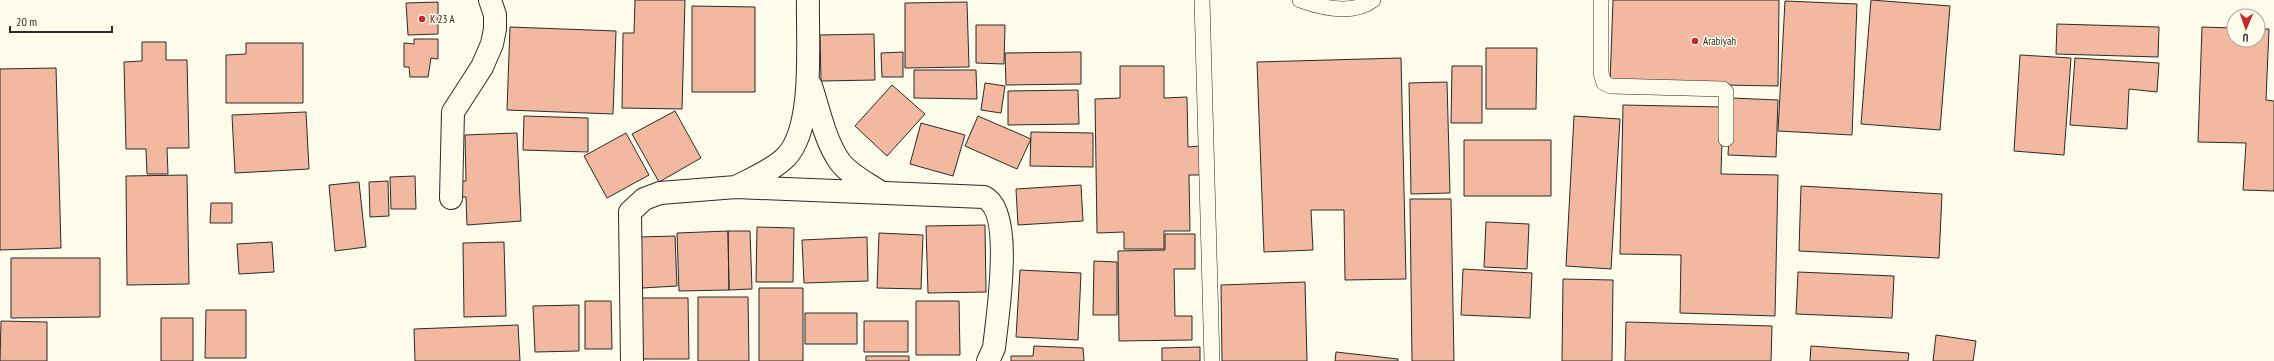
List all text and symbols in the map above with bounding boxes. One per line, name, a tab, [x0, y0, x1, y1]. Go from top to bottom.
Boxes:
scale bar	[10, 8, 112, 34]
north arrow	[2226, 8, 2266, 48]
place label: K 23 A	[430, 12, 455, 26]
text: 20 m	[16, 14, 37, 29]
marker: K 23 A	[417, 14, 427, 24]
text: U	[2242, 31, 2249, 45]
place label: Arabiyah	[1703, 34, 1736, 48]
marker: Arabiyah	[1690, 36, 1700, 46]

